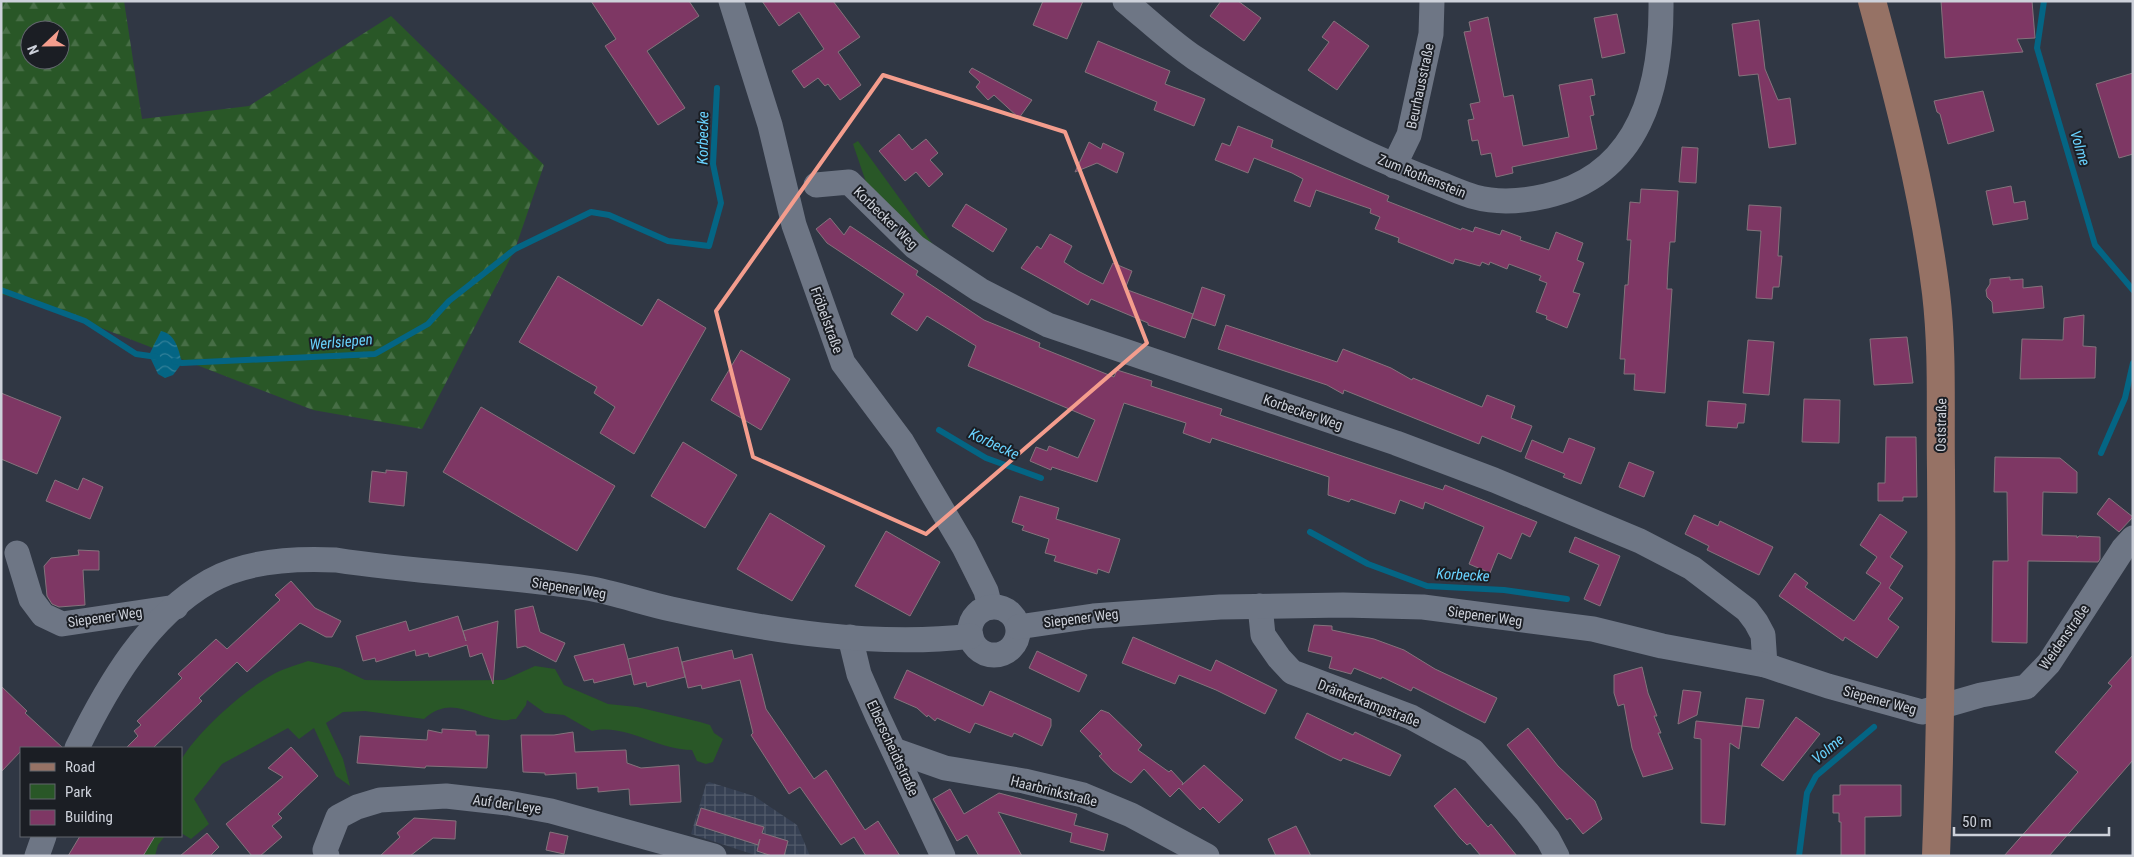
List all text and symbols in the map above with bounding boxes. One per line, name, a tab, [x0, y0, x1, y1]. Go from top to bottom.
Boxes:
north arrow	[20, 20, 70, 70]
street label: Beurhausstraße	[1403, 41, 1437, 130]
text: N	[24, 43, 42, 57]
water label: Korbecke	[694, 111, 712, 165]
water label: Volme	[2066, 128, 2094, 168]
street label: Zum Rothenstein	[1376, 151, 1468, 201]
street label: Korbecker Weg	[851, 183, 921, 253]
street label: Fröbelstraße	[808, 285, 847, 356]
water label: Werlsiepen	[309, 330, 373, 354]
street label: Korbecker Weg	[1261, 391, 1345, 433]
street label: Oststraße	[1933, 397, 1949, 452]
water label: Korbecke	[966, 425, 1022, 464]
water label: Korbecke	[1436, 565, 1490, 585]
street label: Siepener Weg	[531, 574, 607, 602]
street label: Weidenstraße	[2036, 601, 2092, 673]
street label: Siepener Weg	[1447, 603, 1523, 629]
street label: Siepener Weg	[67, 604, 143, 630]
street label: Siepener Weg	[1043, 605, 1119, 631]
street label: Dränkerkampstraße	[1316, 676, 1423, 730]
street label: Siepener Weg	[1842, 683, 1918, 717]
street label: Elberscheidtstraße	[864, 698, 922, 799]
water label: Volme	[1808, 730, 1848, 768]
legend	[20, 747, 182, 837]
text: Road	[65, 758, 95, 776]
street label: Haarbrinkstraße	[1009, 772, 1099, 810]
text: Park	[65, 783, 92, 801]
street label: Auf der Leye	[472, 791, 543, 817]
scale bar	[1954, 804, 2109, 836]
text: Building	[65, 808, 113, 826]
text: 50 m	[1962, 813, 1992, 831]

